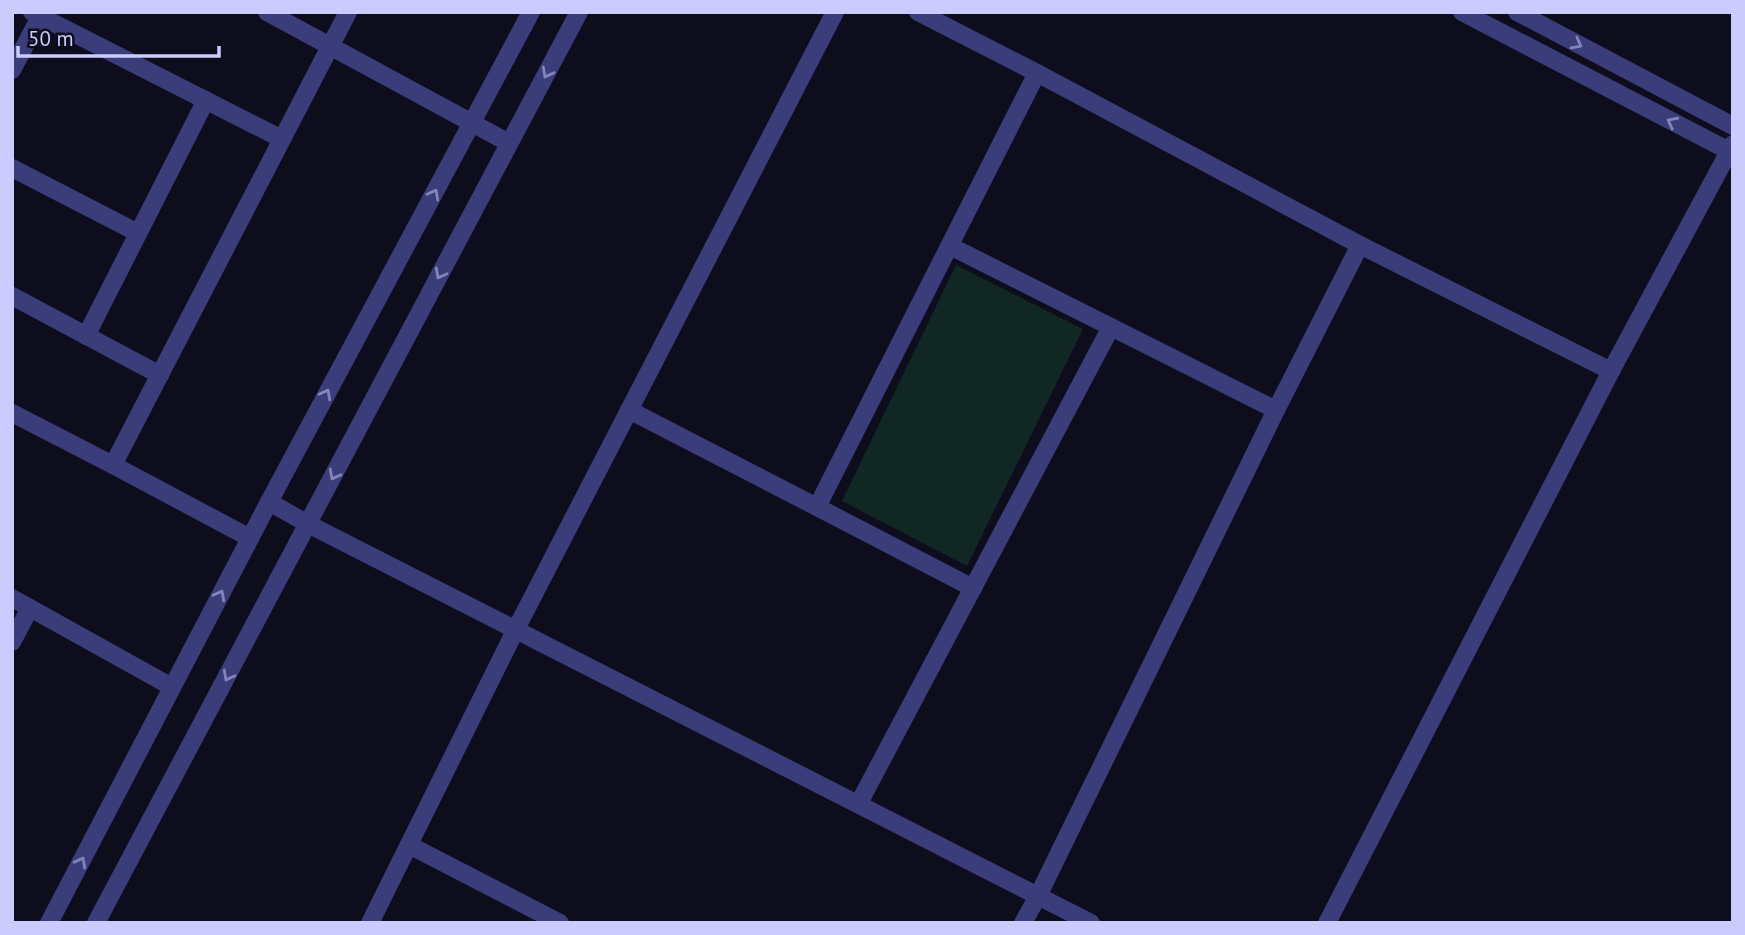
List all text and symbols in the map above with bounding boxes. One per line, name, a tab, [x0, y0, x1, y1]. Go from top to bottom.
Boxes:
scale bar	[18, 14, 219, 58]
text: 50 m	[28, 25, 74, 52]
one-way arrow	[1570, 36, 1582, 49]
one-way arrow	[541, 65, 555, 78]
one-way arrow	[1667, 116, 1679, 130]
one-way arrow	[426, 189, 439, 201]
one-way arrow	[435, 267, 449, 279]
one-way arrow	[318, 389, 332, 401]
one-way arrow	[329, 468, 342, 480]
one-way arrow	[212, 590, 225, 603]
one-way arrow	[222, 669, 236, 681]
one-way arrow	[72, 857, 86, 869]

